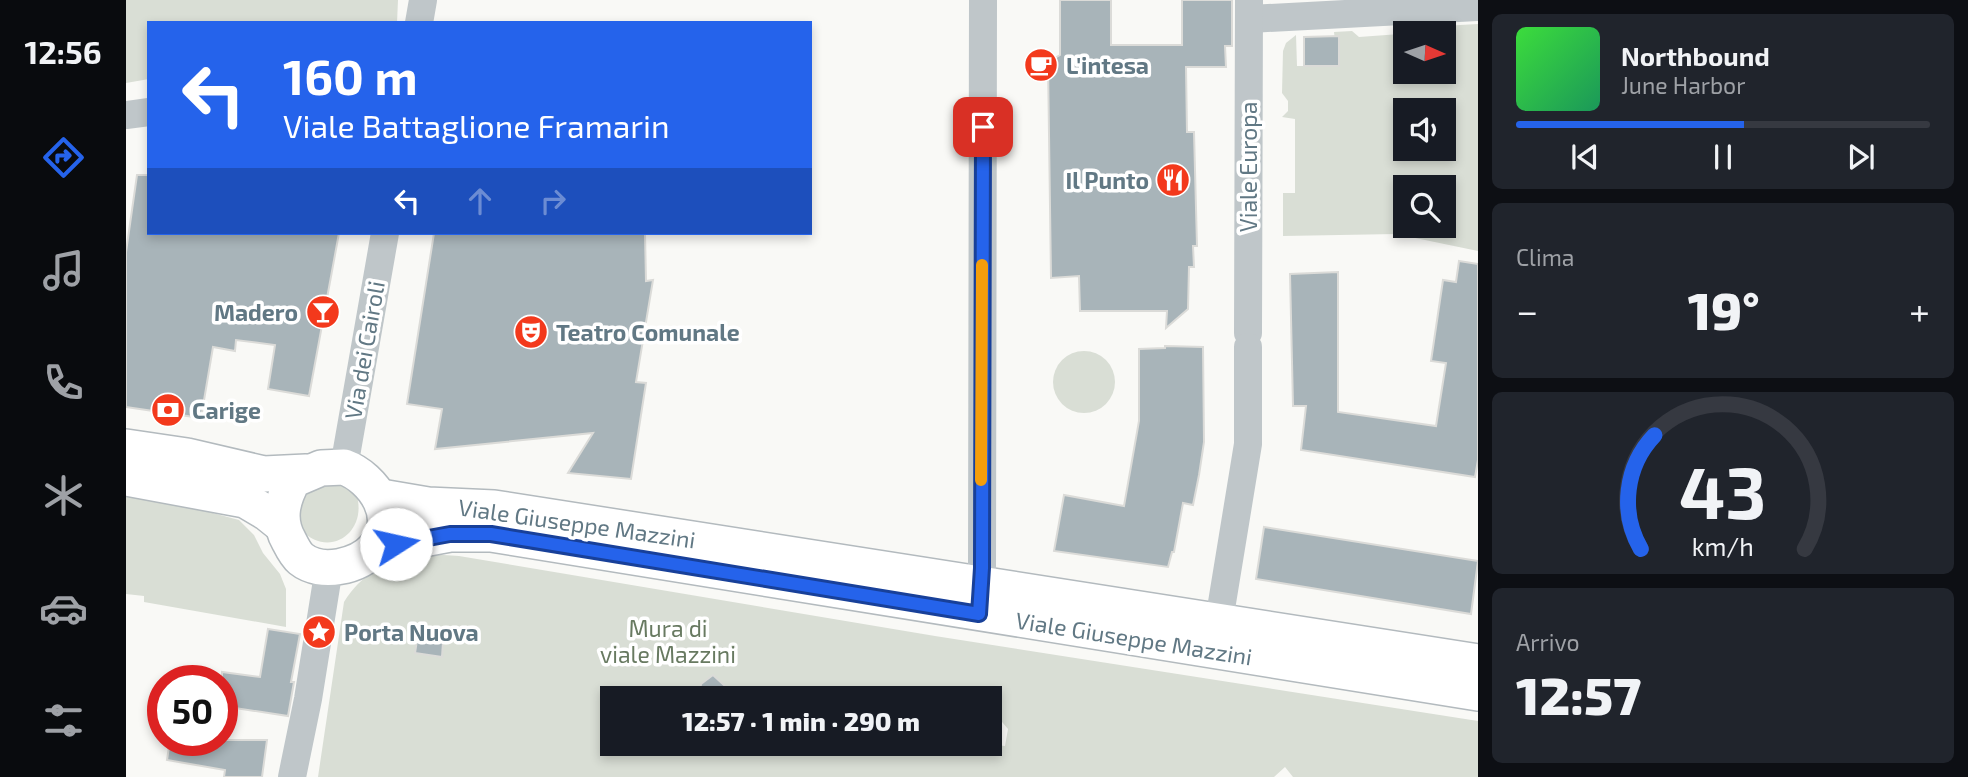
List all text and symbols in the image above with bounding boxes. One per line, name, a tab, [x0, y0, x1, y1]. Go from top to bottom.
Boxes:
north arrow	[1393, 21, 1456, 84]
map controls	[1393, 21, 1456, 238]
text: 12:56	[24, 32, 102, 70]
text: Northbound	[1621, 40, 1770, 71]
text: 160 m	[283, 46, 418, 105]
cafe icon: L'intesa	[1022, 46, 1060, 84]
icon: left	[168, 49, 259, 140]
place label: L'intesa	[1066, 51, 1149, 79]
text: June Harbor	[1621, 71, 1745, 99]
pin	[953, 97, 1013, 157]
button: sound	[1393, 98, 1456, 161]
street label: Viale Europa	[1234, 102, 1262, 232]
text: Viale Battaglione Framarin	[283, 106, 670, 144]
icon: arrive	[964, 108, 1002, 146]
icon: directions	[39, 133, 88, 182]
icon: previous	[1566, 138, 1604, 176]
icon: pause	[1704, 138, 1742, 176]
icon: next	[1842, 138, 1880, 176]
restaurant icon: Il Punto	[1154, 161, 1192, 199]
place label: Il Punto	[1066, 166, 1149, 194]
button: search	[1393, 175, 1456, 238]
icon: left	[388, 182, 426, 220]
icon: ahead	[461, 182, 499, 220]
icon: right	[534, 182, 572, 220]
text: Clima	[1516, 243, 1574, 271]
icon: music	[39, 246, 88, 295]
text: 19°	[1688, 278, 1760, 340]
street label: Via dei Cairoli	[338, 279, 390, 421]
text: −	[1516, 287, 1538, 333]
text: +	[1909, 287, 1930, 333]
bar icon: Madero	[304, 293, 342, 331]
place label: Madero	[214, 298, 298, 326]
theatre icon: Teatro Comunale	[512, 313, 550, 351]
place label: Teatro Comunale	[556, 318, 740, 346]
icon: phone	[39, 358, 88, 407]
bank icon: Carige	[149, 391, 187, 429]
place label: Carige	[192, 396, 261, 424]
text: 43	[1679, 446, 1767, 534]
icon: climate	[39, 471, 88, 520]
street label: Viale Giuseppe Mazzini	[457, 492, 697, 554]
position arrow	[359, 507, 433, 581]
text: km/h	[1692, 531, 1754, 561]
icon: car	[39, 584, 88, 633]
street label: Viale Giuseppe Mazzini	[1014, 605, 1254, 671]
place icon: Porta Nuova	[300, 613, 338, 651]
park label: Mura di viale Mazzini	[600, 614, 736, 668]
place label: Porta Nuova	[344, 618, 479, 646]
text: Arrivo	[1516, 628, 1580, 656]
text: 12:57	[1516, 663, 1641, 725]
speed limit sign: 50	[147, 665, 238, 756]
icon: filters	[39, 696, 88, 745]
text: 12:57 · 1 min · 290 m	[682, 705, 920, 736]

